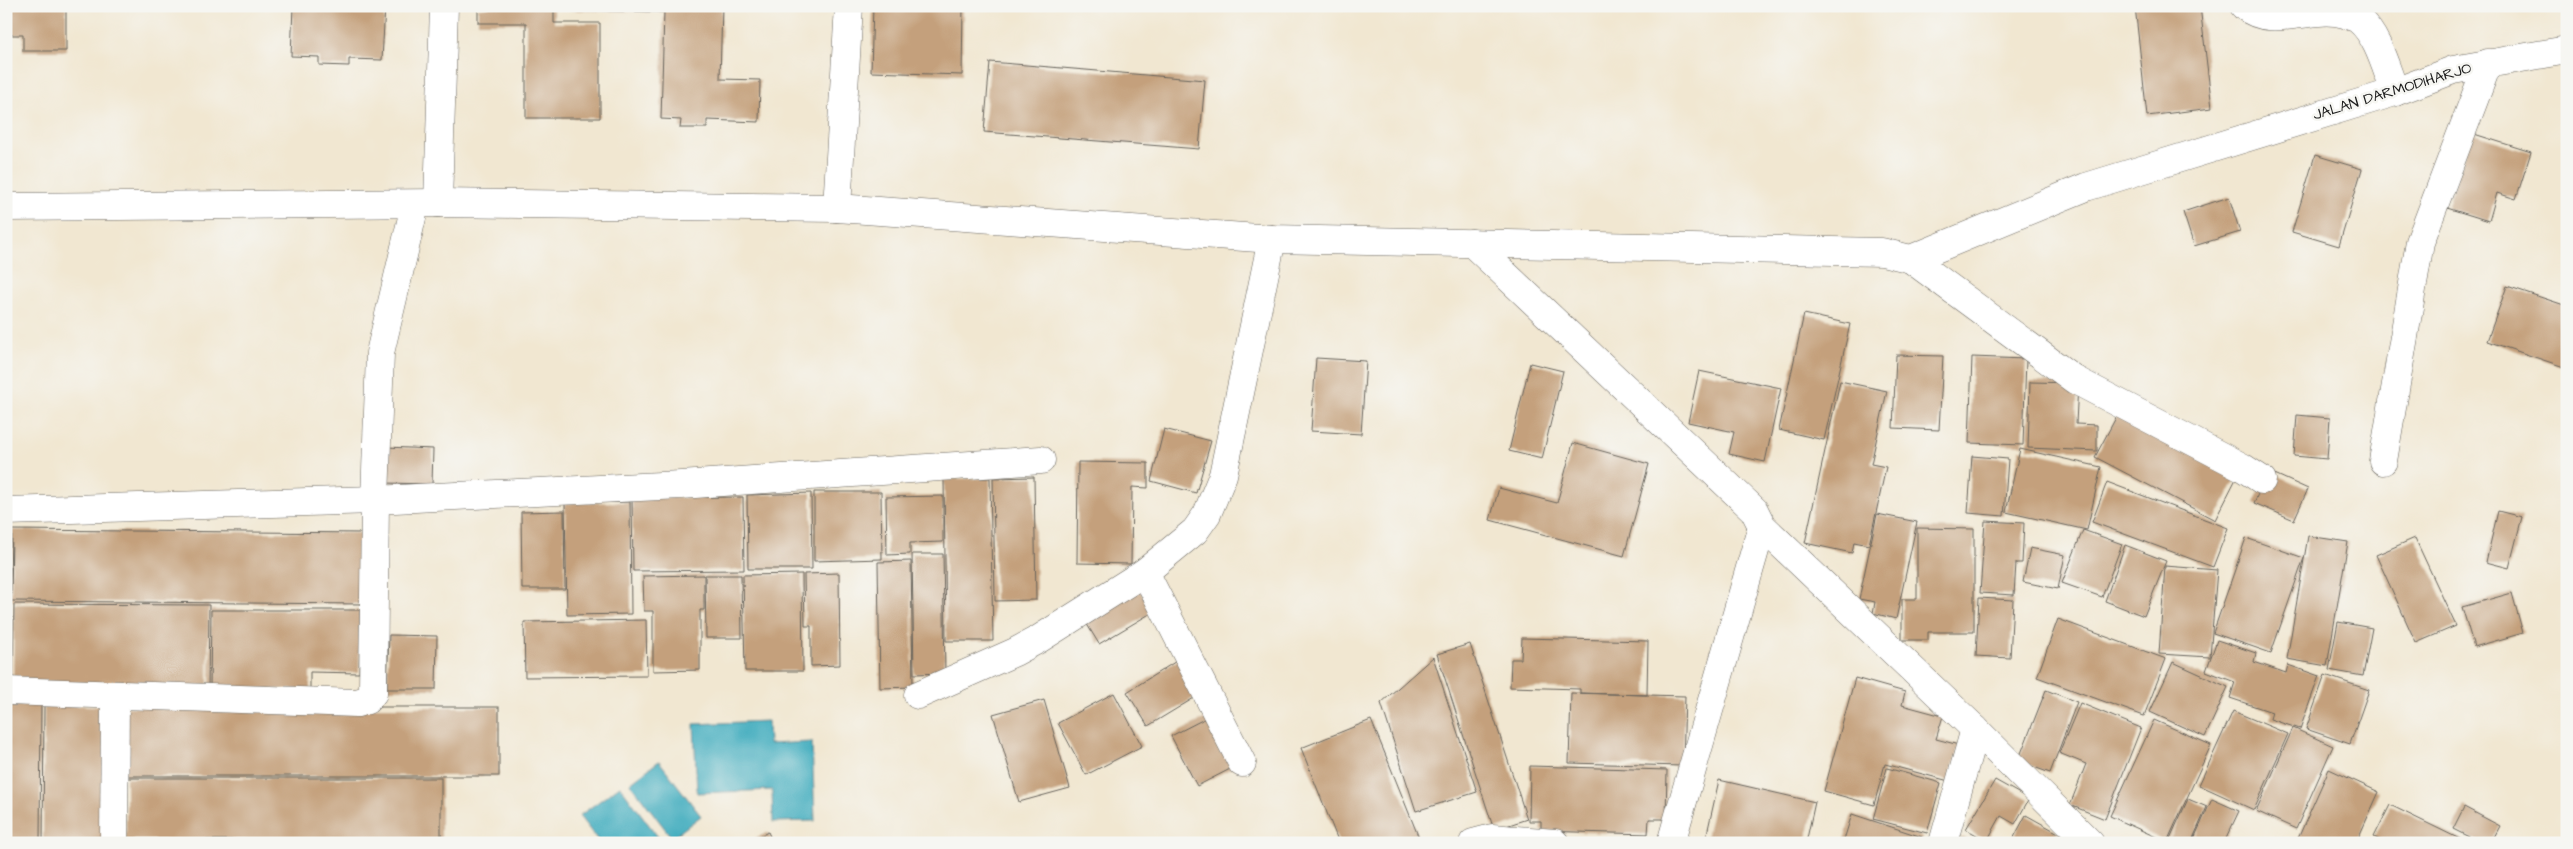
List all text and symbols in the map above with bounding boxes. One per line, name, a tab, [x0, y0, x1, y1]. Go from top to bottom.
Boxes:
street label: JALAN DARMODIHARJO	[2310, 57, 2474, 126]

